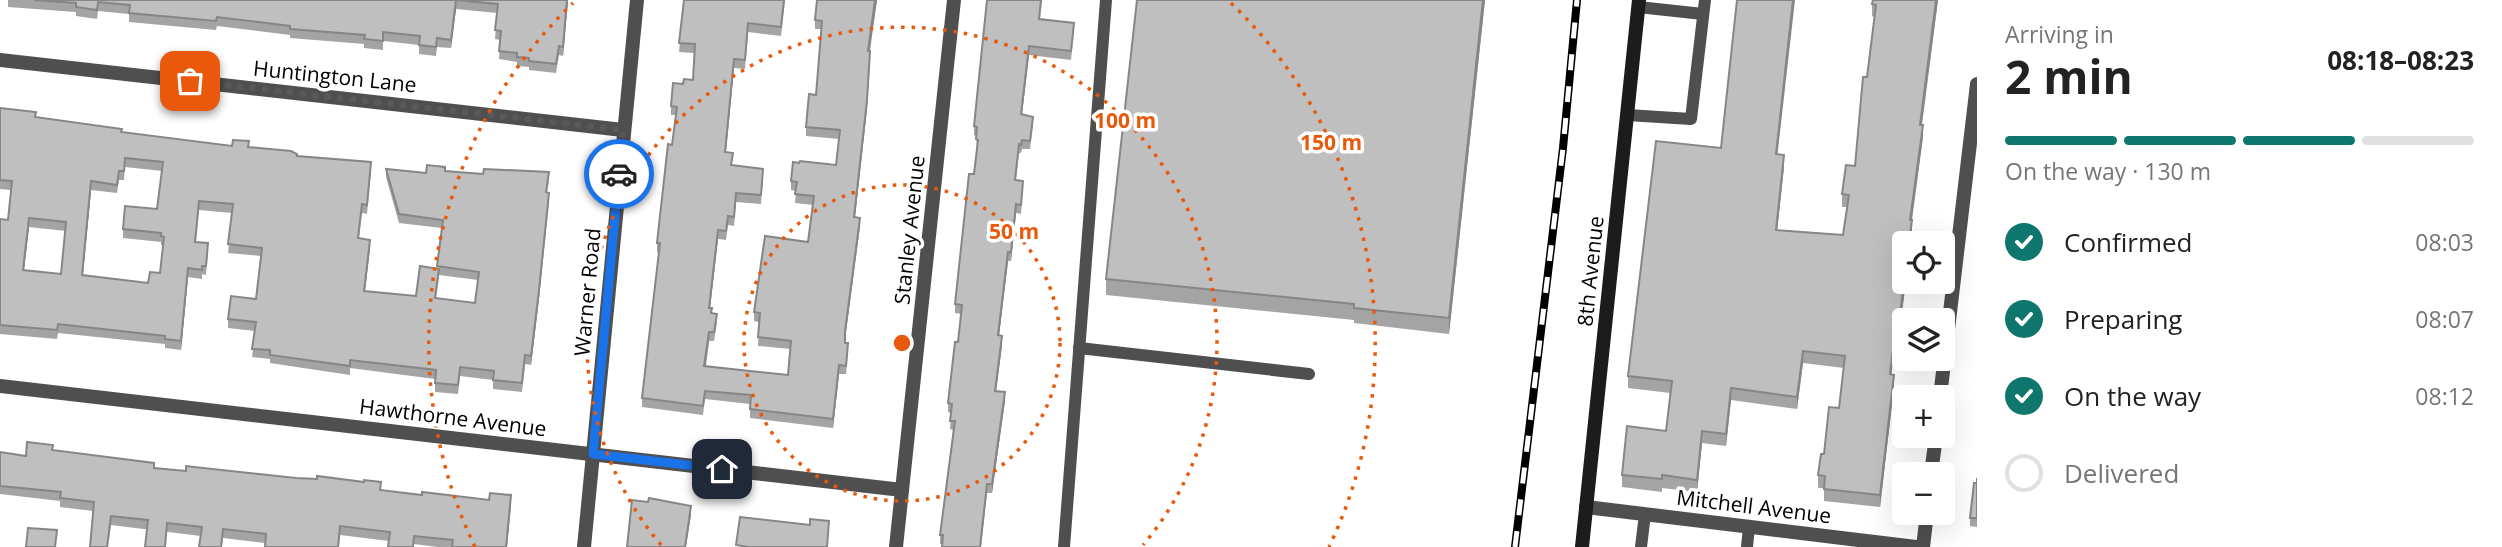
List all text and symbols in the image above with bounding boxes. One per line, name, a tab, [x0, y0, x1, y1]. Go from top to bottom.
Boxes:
text: Arriving in	[2005, 18, 2114, 50]
text: 08:18–08:23	[2327, 42, 2474, 78]
text: 2 min	[2005, 45, 2133, 107]
pin	[160, 51, 220, 111]
street label: Huntington Lane	[252, 54, 418, 98]
icon: bag	[171, 62, 209, 100]
text: 100 m	[1094, 106, 1156, 134]
text: 150 m	[1300, 128, 1362, 156]
courier	[584, 139, 654, 209]
street label: Stanley Avenue	[887, 154, 931, 306]
icon: car	[600, 155, 638, 193]
text: On the way · 130 m	[2005, 155, 2211, 187]
street label: 8th Avenue	[1570, 214, 1610, 328]
text: 50 m	[989, 217, 1039, 245]
icon: check	[2005, 223, 2043, 261]
text: Confirmed	[2064, 224, 2192, 260]
text: 08:03	[2415, 226, 2474, 258]
street label: Warner Road	[567, 227, 607, 357]
map controls	[1892, 231, 1955, 525]
button: locate	[1892, 231, 1955, 294]
icon: check	[2005, 300, 2043, 338]
text: Preparing	[2064, 301, 2182, 337]
text: 08:07	[2415, 303, 2474, 335]
button: layers	[1892, 308, 1955, 371]
centre of rings	[890, 331, 914, 355]
icon: check	[2005, 377, 2043, 415]
text: On the way	[2064, 378, 2201, 414]
text: 08:12	[2415, 380, 2474, 412]
button: +	[1892, 385, 1955, 448]
street label: Hawthorne Avenue	[358, 392, 548, 442]
pin	[692, 439, 752, 499]
icon: home	[703, 450, 741, 488]
text: Delivered	[2064, 455, 2179, 491]
button: −	[1892, 462, 1955, 525]
street label: Mitchell Avenue	[1675, 483, 1833, 529]

